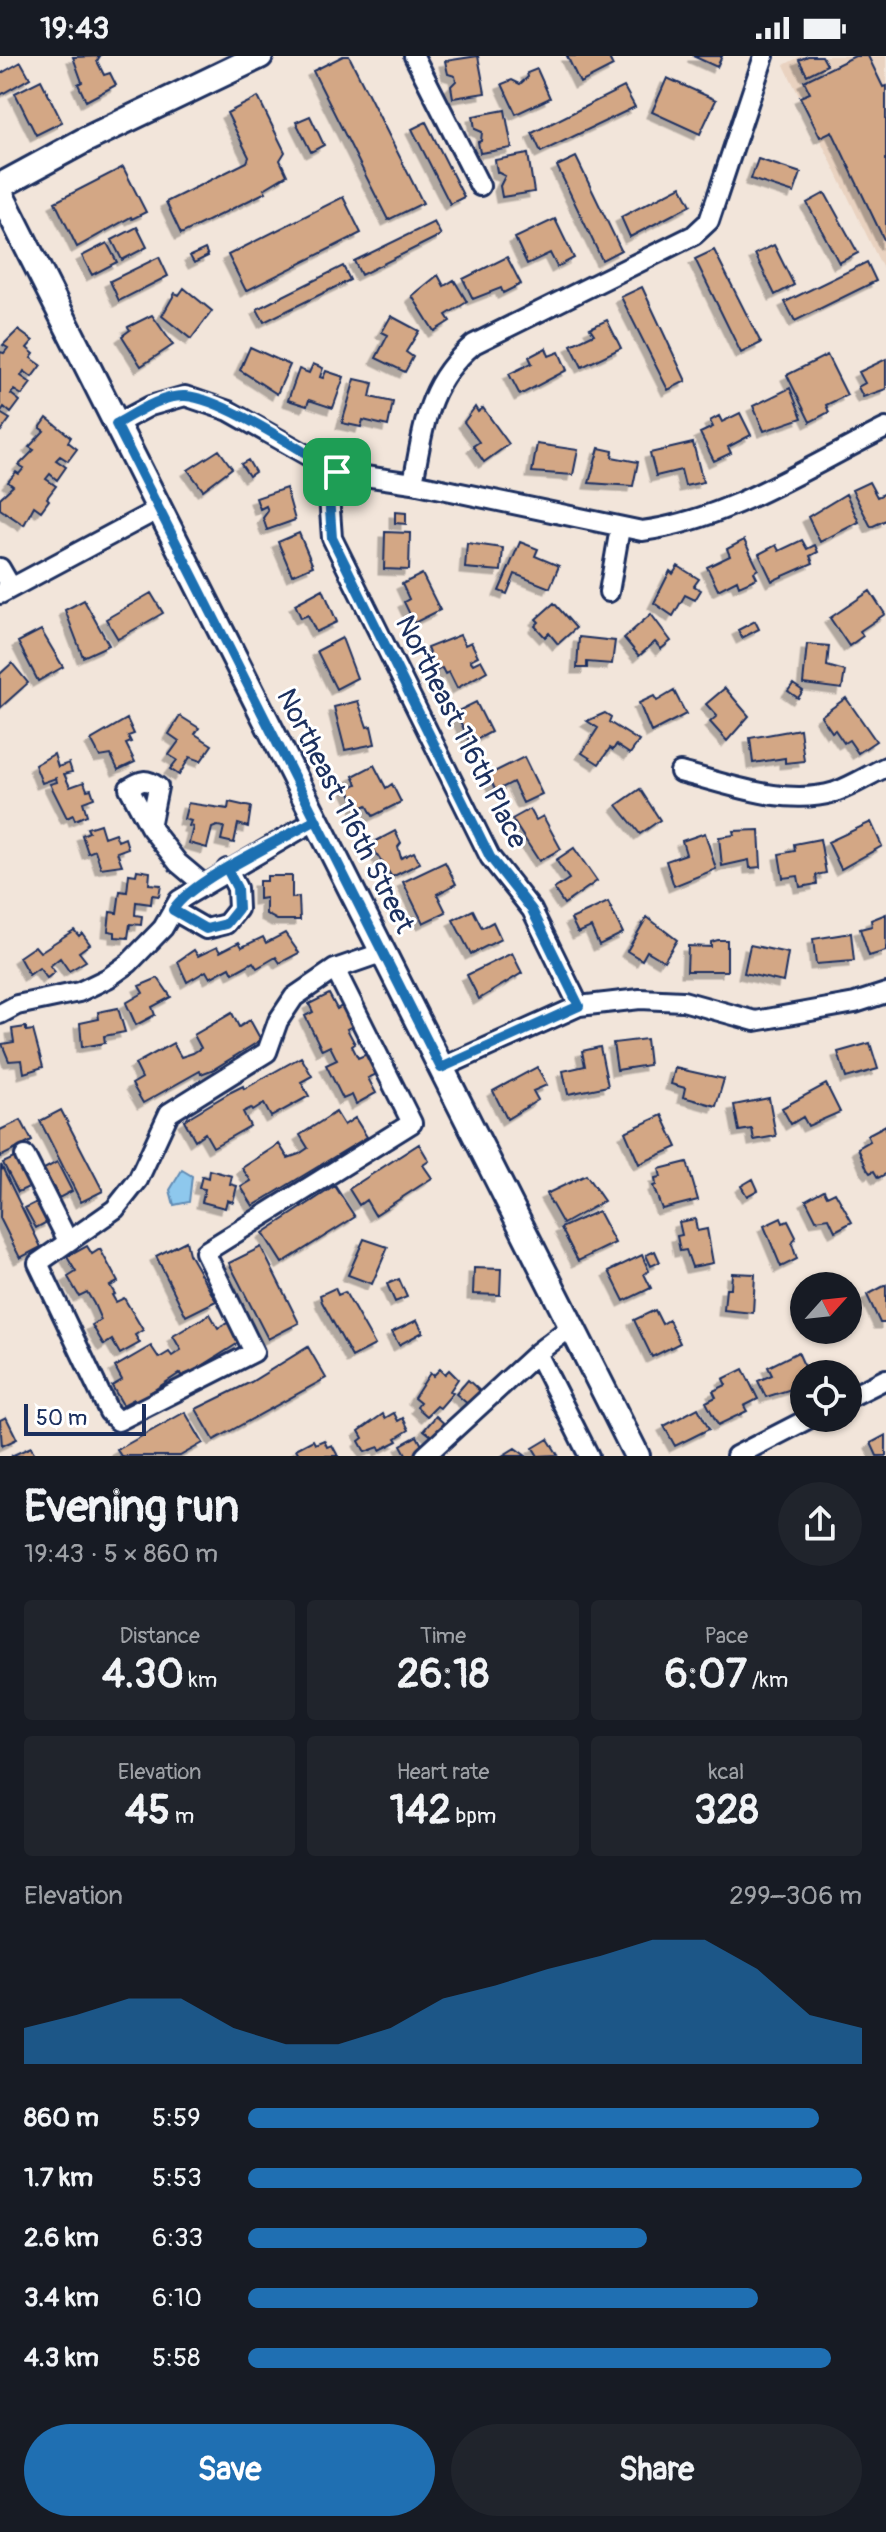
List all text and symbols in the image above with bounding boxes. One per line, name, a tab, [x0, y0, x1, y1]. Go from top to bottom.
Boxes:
text: 19:43	[40, 10, 109, 47]
pin	[303, 438, 371, 506]
icon: arrive	[315, 450, 359, 494]
street label: Northeast 116th Place	[387, 610, 535, 855]
street label: Northeast 116th Street	[268, 683, 422, 940]
north arrow	[790, 1272, 862, 1344]
map controls	[790, 1272, 862, 1432]
button: locate	[790, 1360, 862, 1432]
scale bar	[24, 1400, 146, 1436]
text: 50 m	[36, 1404, 87, 1432]
text: Evening run	[24, 1480, 239, 1535]
button: share	[778, 1482, 862, 1566]
text: 19:43 · 5 × 860 m	[24, 1538, 218, 1570]
text: Distance	[119, 1622, 200, 1650]
text: Time	[420, 1622, 466, 1650]
text: Pace	[705, 1622, 748, 1650]
text: 4.30	[102, 1650, 184, 1699]
text: 26:18	[397, 1650, 489, 1699]
text: 6:07	[664, 1650, 747, 1699]
text: km	[184, 1666, 217, 1694]
text: /km	[747, 1666, 788, 1694]
text: Elevation	[118, 1758, 202, 1786]
text: Heart rate	[397, 1758, 489, 1786]
text: kcal	[708, 1758, 744, 1786]
text: 45	[125, 1786, 170, 1835]
text: 142	[390, 1786, 451, 1835]
text: 328	[694, 1786, 759, 1835]
text: m	[170, 1802, 194, 1830]
text: bpm	[451, 1802, 496, 1830]
text: Elevation	[24, 1880, 123, 1912]
text: 299–306 m	[729, 1880, 862, 1912]
text: 860 m	[24, 2102, 99, 2134]
text: 5:59	[152, 2102, 201, 2134]
text: 1.7 km	[24, 2162, 93, 2194]
text: 5:53	[152, 2162, 202, 2194]
text: 2.6 km	[24, 2222, 99, 2254]
text: 6:33	[152, 2222, 203, 2254]
text: 3.4 km	[24, 2282, 99, 2314]
text: 6:10	[152, 2282, 202, 2314]
text: 4.3 km	[24, 2342, 99, 2374]
text: 5:58	[152, 2342, 200, 2374]
button: Save	[24, 2424, 435, 2516]
button: Share	[451, 2424, 862, 2516]

